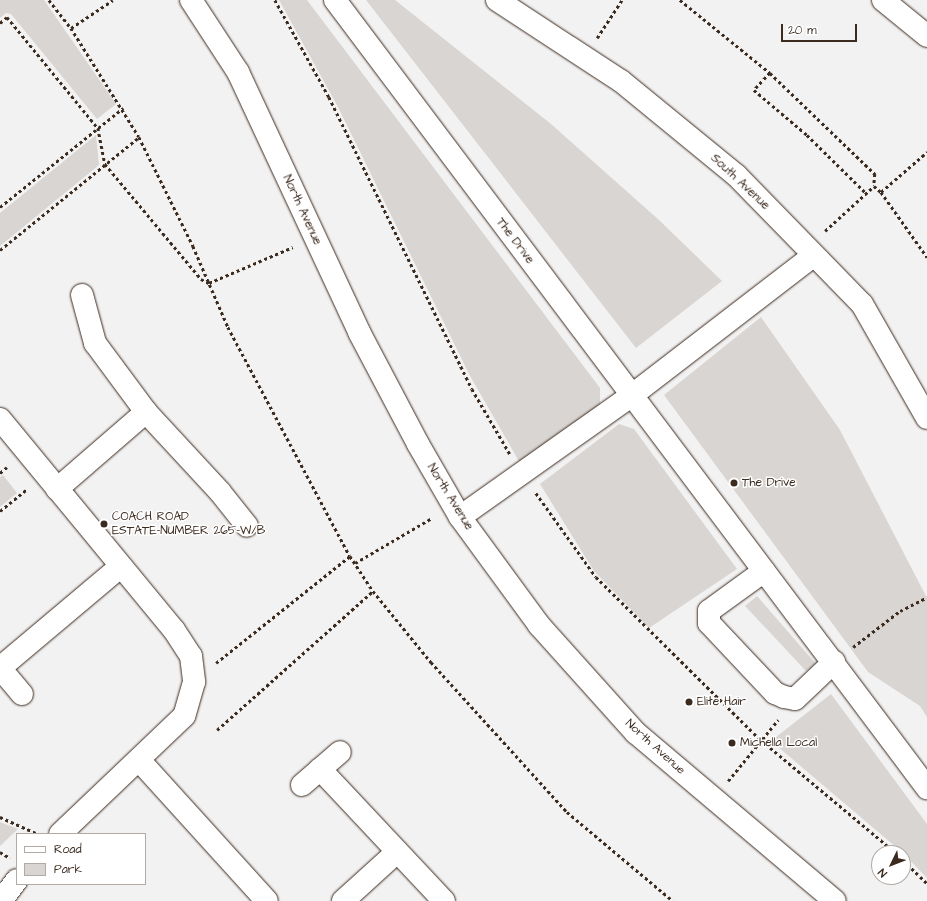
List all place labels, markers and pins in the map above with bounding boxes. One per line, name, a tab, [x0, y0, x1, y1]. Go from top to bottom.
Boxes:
place label: The Drive	[742, 476, 796, 490]
marker: The Drive	[729, 478, 739, 488]
place label: COACH ROAD ESTATE-NUMBER 265-W/B	[112, 510, 265, 538]
marker: COACH ROAD ESTATE-NUMBER 265-W/B	[99, 519, 109, 529]
place label: Elite Hair	[697, 695, 746, 709]
marker: Elite Hair	[684, 697, 694, 707]
place label: Michella Local	[740, 736, 817, 750]
marker: Michella Local	[727, 738, 737, 748]

